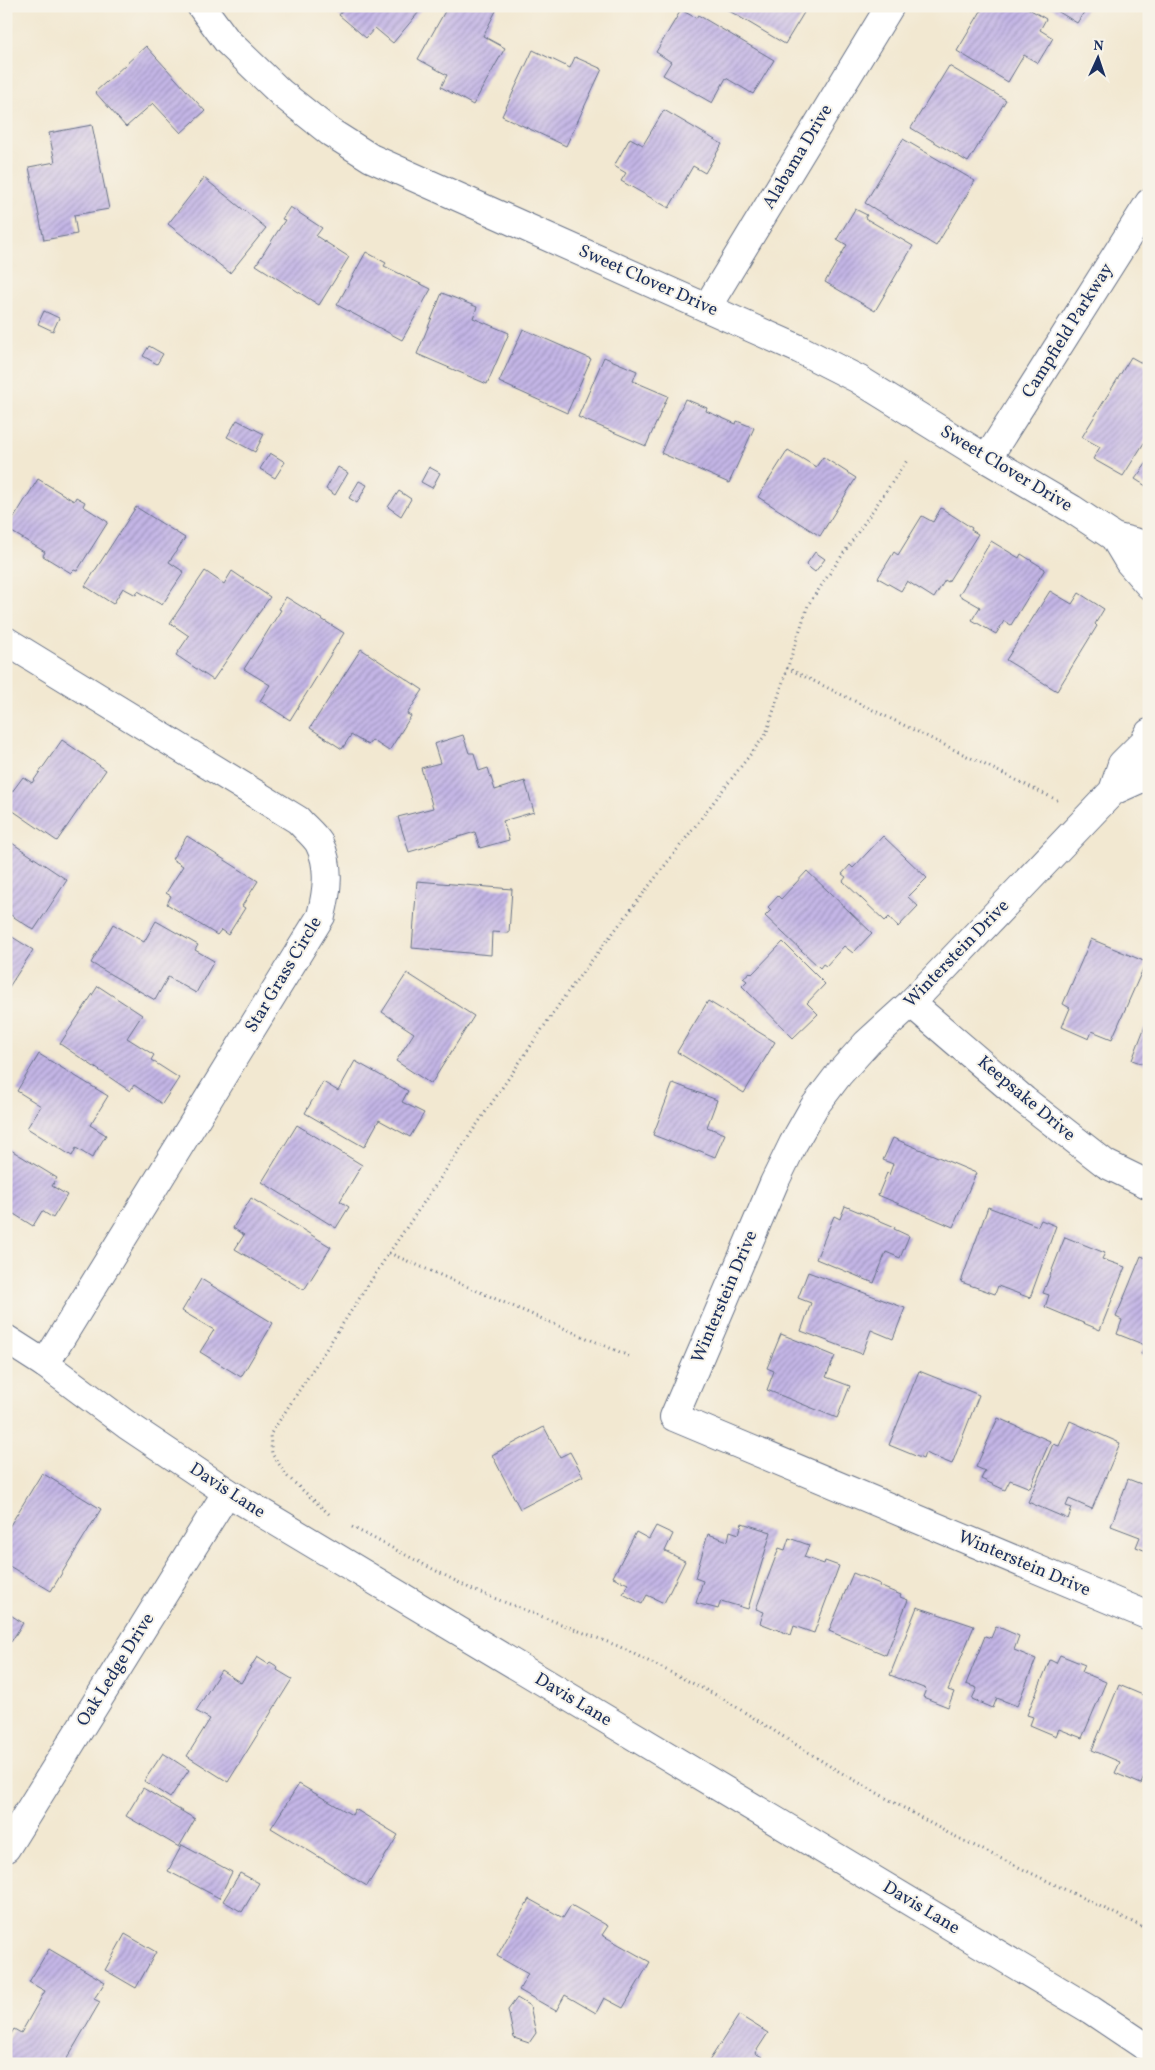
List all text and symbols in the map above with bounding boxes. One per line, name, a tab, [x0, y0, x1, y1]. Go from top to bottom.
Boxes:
north arrow	[1072, 32, 1122, 82]
text: N	[1093, 37, 1104, 56]
street label: Alabama Drive	[757, 100, 839, 214]
street label: Sweet Clover Drive	[574, 239, 722, 323]
street label: Campfield Parkway	[1016, 259, 1120, 403]
street label: Sweet Clover Drive	[935, 420, 1077, 518]
street label: Winterstein Drive	[899, 894, 1015, 1014]
street label: Star Grass Circle	[239, 912, 329, 1038]
street label: Keepsake Drive	[972, 1050, 1080, 1148]
street label: Winterstein Drive	[686, 1227, 764, 1367]
street label: Davis Lane	[184, 1457, 270, 1525]
street label: Winterstein Drive	[954, 1525, 1094, 1603]
street label: Oak Ledge Drive	[71, 1608, 161, 1732]
street label: Davis Lane	[530, 1667, 616, 1733]
street label: Davis Lane	[878, 1875, 964, 1941]

